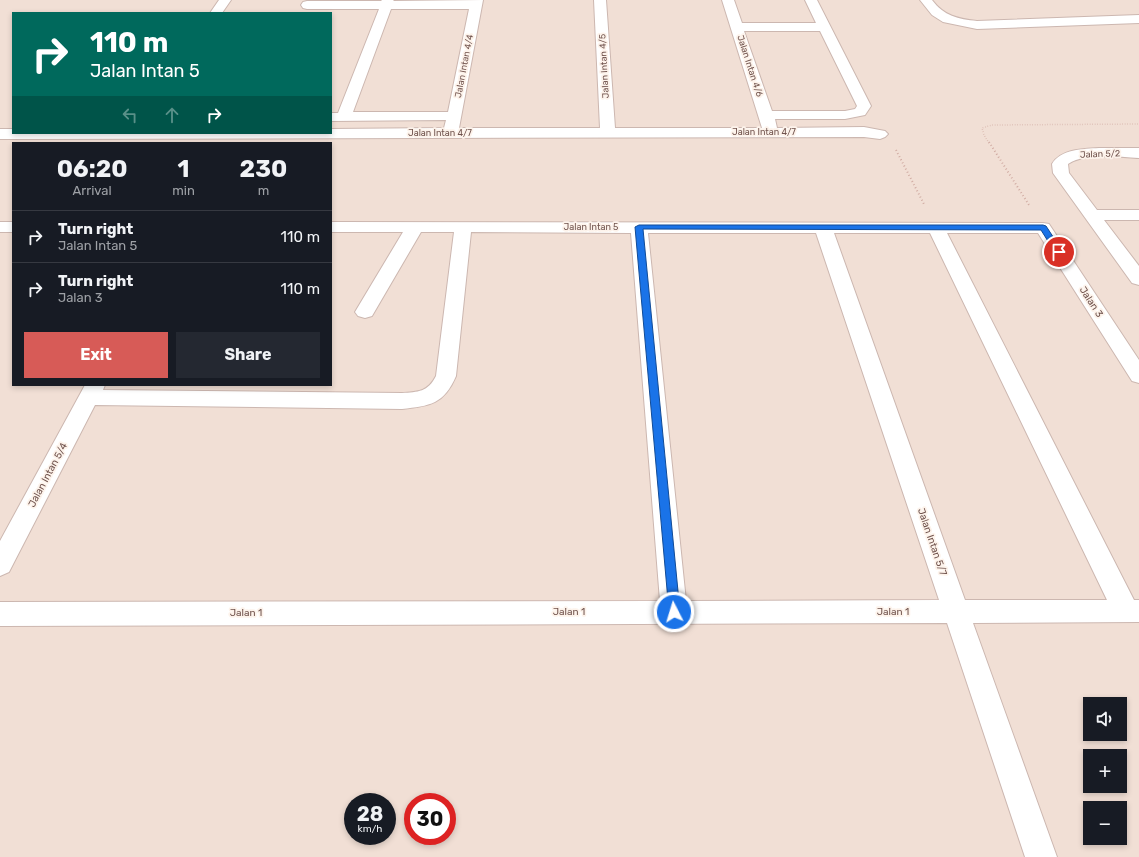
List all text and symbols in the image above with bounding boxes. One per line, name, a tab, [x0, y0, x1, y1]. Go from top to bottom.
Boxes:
text: 110 m	[90, 26, 168, 59]
icon: right	[24, 28, 76, 80]
street label: Jalan Intan 4/4	[453, 33, 475, 99]
street label: Jalan Intan 4/5	[597, 33, 611, 99]
street label: Jalan Intan 4/6	[735, 34, 765, 99]
text: Jalan Intan 5	[90, 60, 200, 82]
icon: left	[119, 104, 141, 126]
icon: ahead	[161, 104, 183, 126]
icon: right	[203, 104, 225, 126]
street label: Jalan Intan 4/7	[732, 127, 796, 137]
street label: Jalan Intan 4/7	[408, 128, 472, 138]
street label: Jalan 5/2	[1080, 148, 1120, 160]
text: 06:20	[57, 155, 128, 183]
text: 1	[178, 155, 190, 183]
text: 230	[240, 155, 287, 183]
text: Arrival	[73, 183, 112, 198]
text: min	[172, 183, 195, 198]
text: m	[258, 183, 269, 198]
text: Turn right	[58, 220, 133, 238]
street label: Jalan Intan 5	[564, 222, 618, 232]
icon: right	[24, 226, 46, 248]
text: 110 m	[281, 228, 320, 246]
pin	[1042, 235, 1076, 269]
text: Jalan Intan 5	[58, 238, 137, 253]
icon: arrive	[1048, 241, 1070, 263]
text: Turn right	[58, 272, 133, 290]
icon: right	[24, 278, 46, 300]
text: 110 m	[281, 280, 320, 298]
street label: Jalan 3	[1077, 284, 1105, 320]
text: Jalan 3	[58, 290, 103, 305]
button: Exit	[24, 332, 168, 378]
button: Share	[176, 332, 320, 378]
street label: Jalan Intan 5/4	[26, 441, 70, 509]
street label: Jalan Intan 5/7	[915, 507, 949, 577]
position arrow	[653, 591, 695, 633]
street label: Jalan 1	[553, 606, 585, 618]
street label: Jalan 1	[877, 606, 909, 618]
street label: Jalan 1	[230, 607, 262, 619]
map controls	[1083, 697, 1127, 845]
button: sound	[1083, 697, 1127, 741]
button: +	[1083, 749, 1127, 793]
speed limit sign: 30	[404, 793, 456, 845]
button: −	[1083, 801, 1127, 845]
text: 28	[357, 802, 383, 826]
text: km/h	[358, 823, 382, 835]

